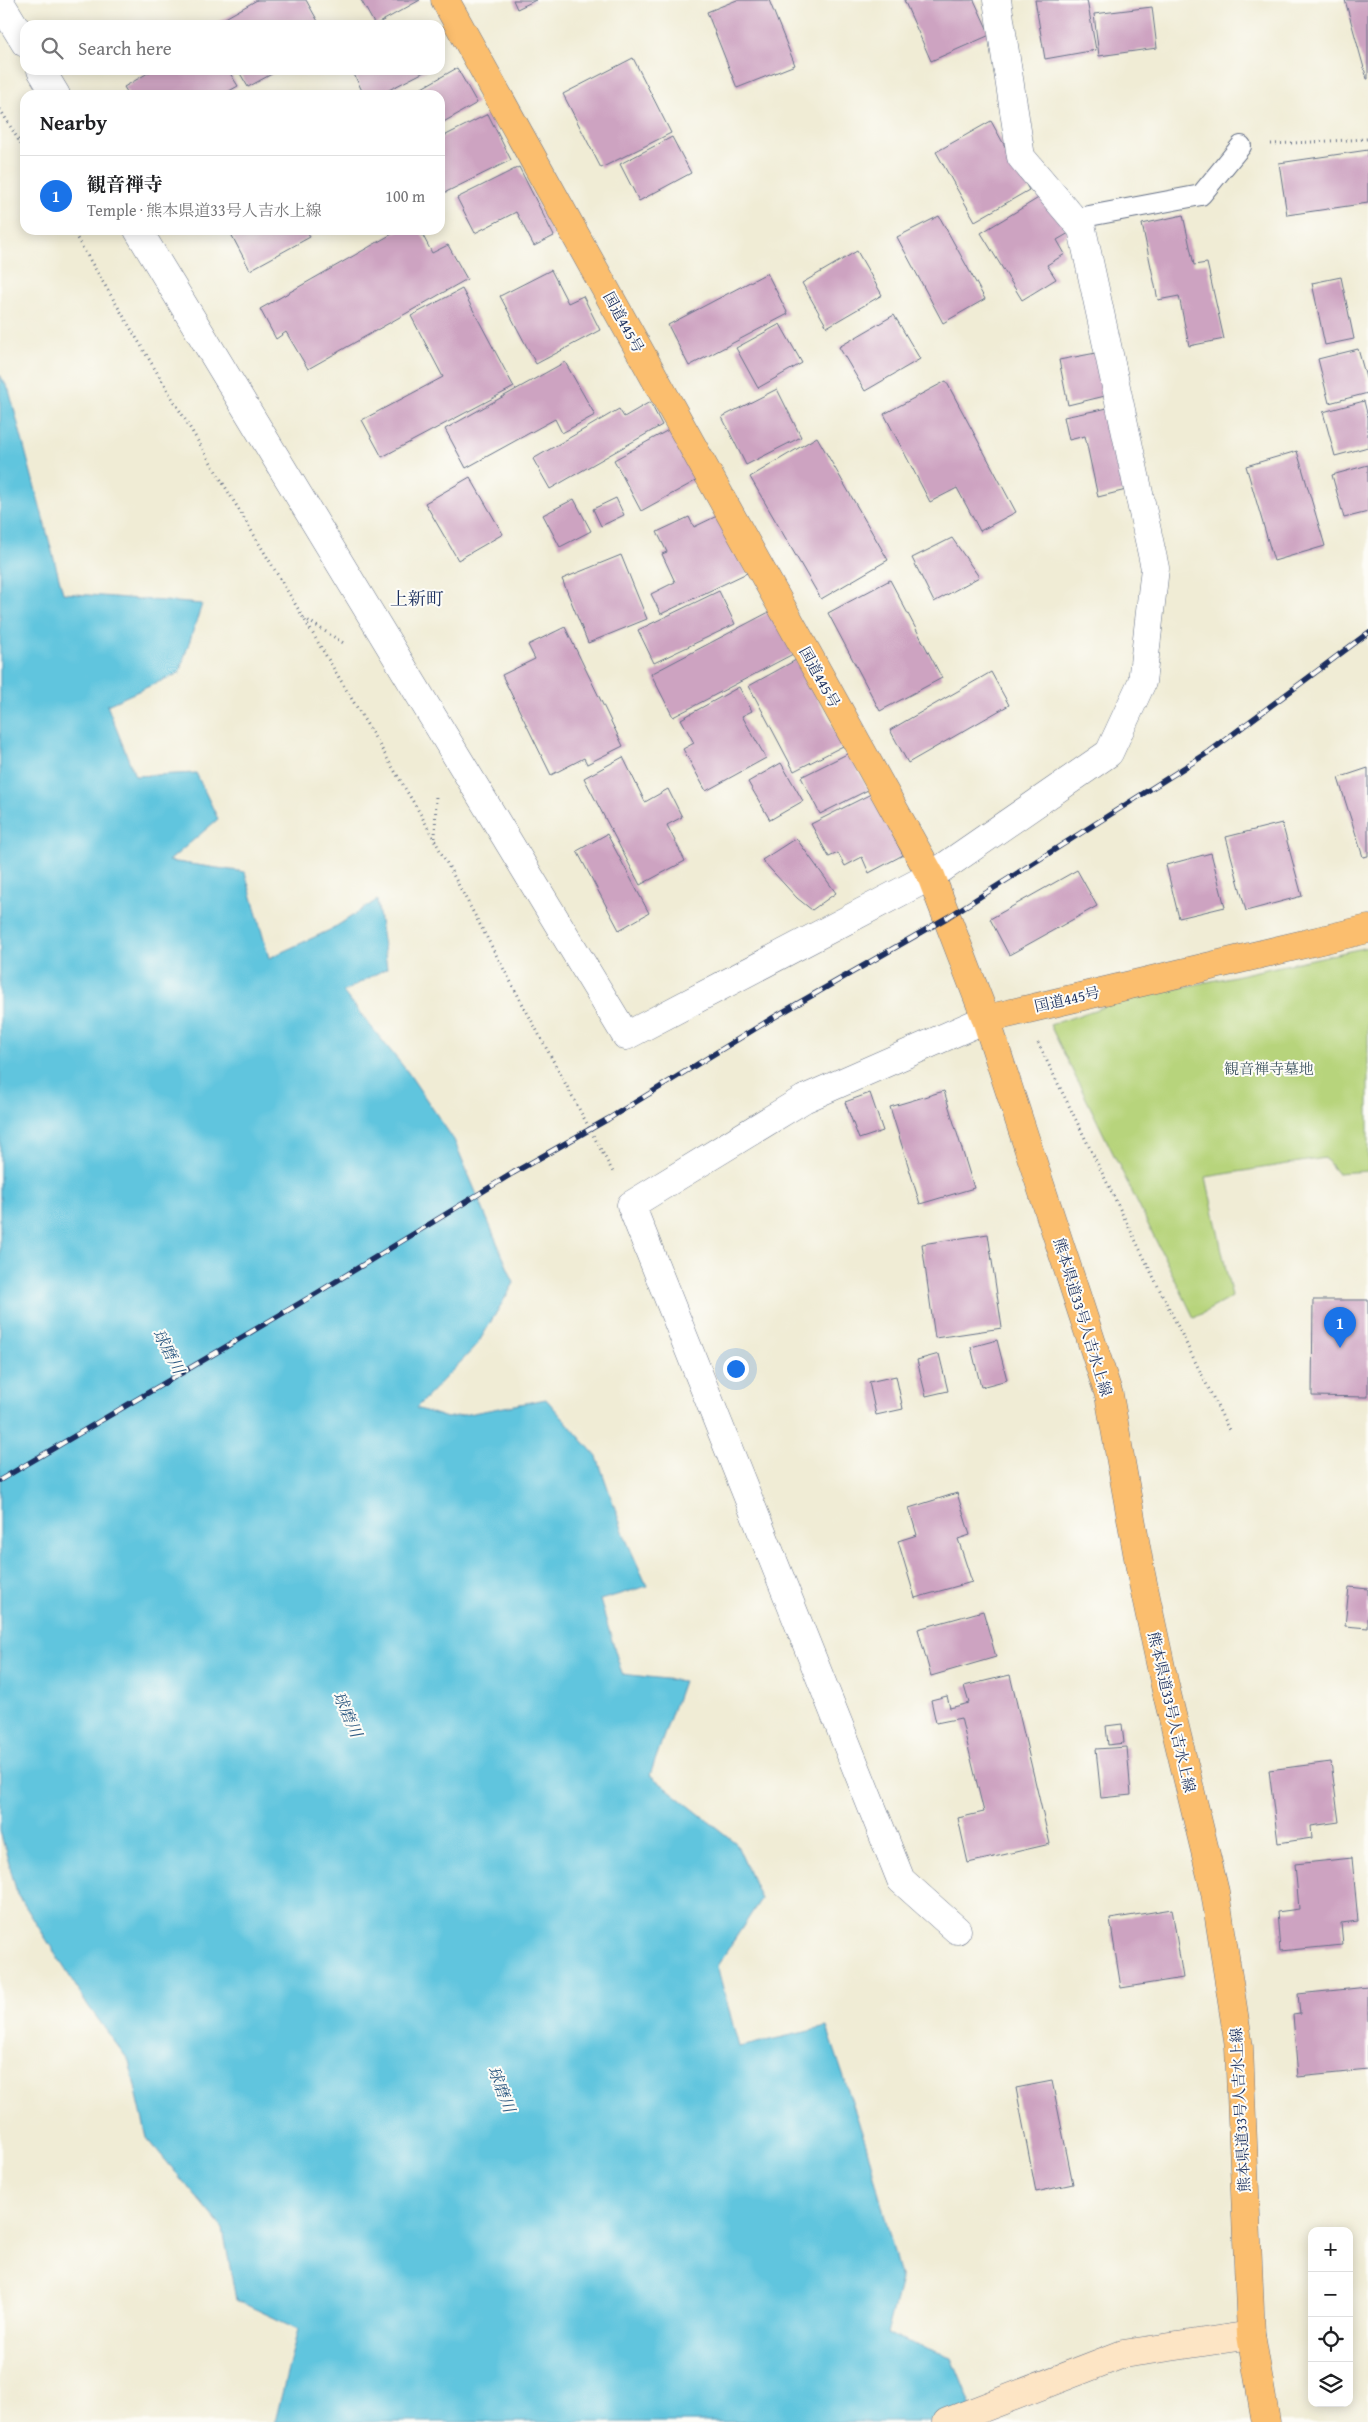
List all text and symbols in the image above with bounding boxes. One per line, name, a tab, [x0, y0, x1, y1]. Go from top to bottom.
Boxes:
search box	[20, 20, 445, 75]
icon: search	[38, 34, 66, 62]
text: Search here	[78, 34, 172, 62]
text: Nearby	[40, 107, 107, 138]
text: 観音禅寺	[87, 170, 163, 198]
text: 1	[52, 184, 60, 208]
text: 100 m	[385, 184, 425, 208]
text: Temple · 熊本県道33号人吉水上線	[87, 198, 322, 222]
street label: 国道445号	[599, 288, 649, 356]
district label: 上新町	[390, 585, 444, 612]
street label: 国道445号	[795, 643, 845, 711]
street label: 国道445号	[1032, 981, 1102, 1017]
park label: 観音禅寺墓地	[1224, 1058, 1314, 1079]
street label: 熊本県道33号人吉水上線	[1049, 1235, 1117, 1399]
pin: 1	[1324, 1307, 1356, 1348]
water label: 球磨川	[147, 1324, 192, 1380]
your location	[723, 1356, 749, 1382]
street label: 熊本県道33号人吉水上線	[1143, 1630, 1201, 1794]
water label: 球磨川	[327, 1687, 370, 1743]
street label: 熊本県道33号人吉水上線	[1225, 2027, 1255, 2193]
water label: 球磨川	[482, 2062, 523, 2118]
map controls	[1308, 2227, 1353, 2407]
button: +	[1308, 2227, 1353, 2272]
button: −	[1308, 2272, 1353, 2317]
button: locate	[1308, 2317, 1353, 2362]
button: layers	[1308, 2362, 1353, 2407]

